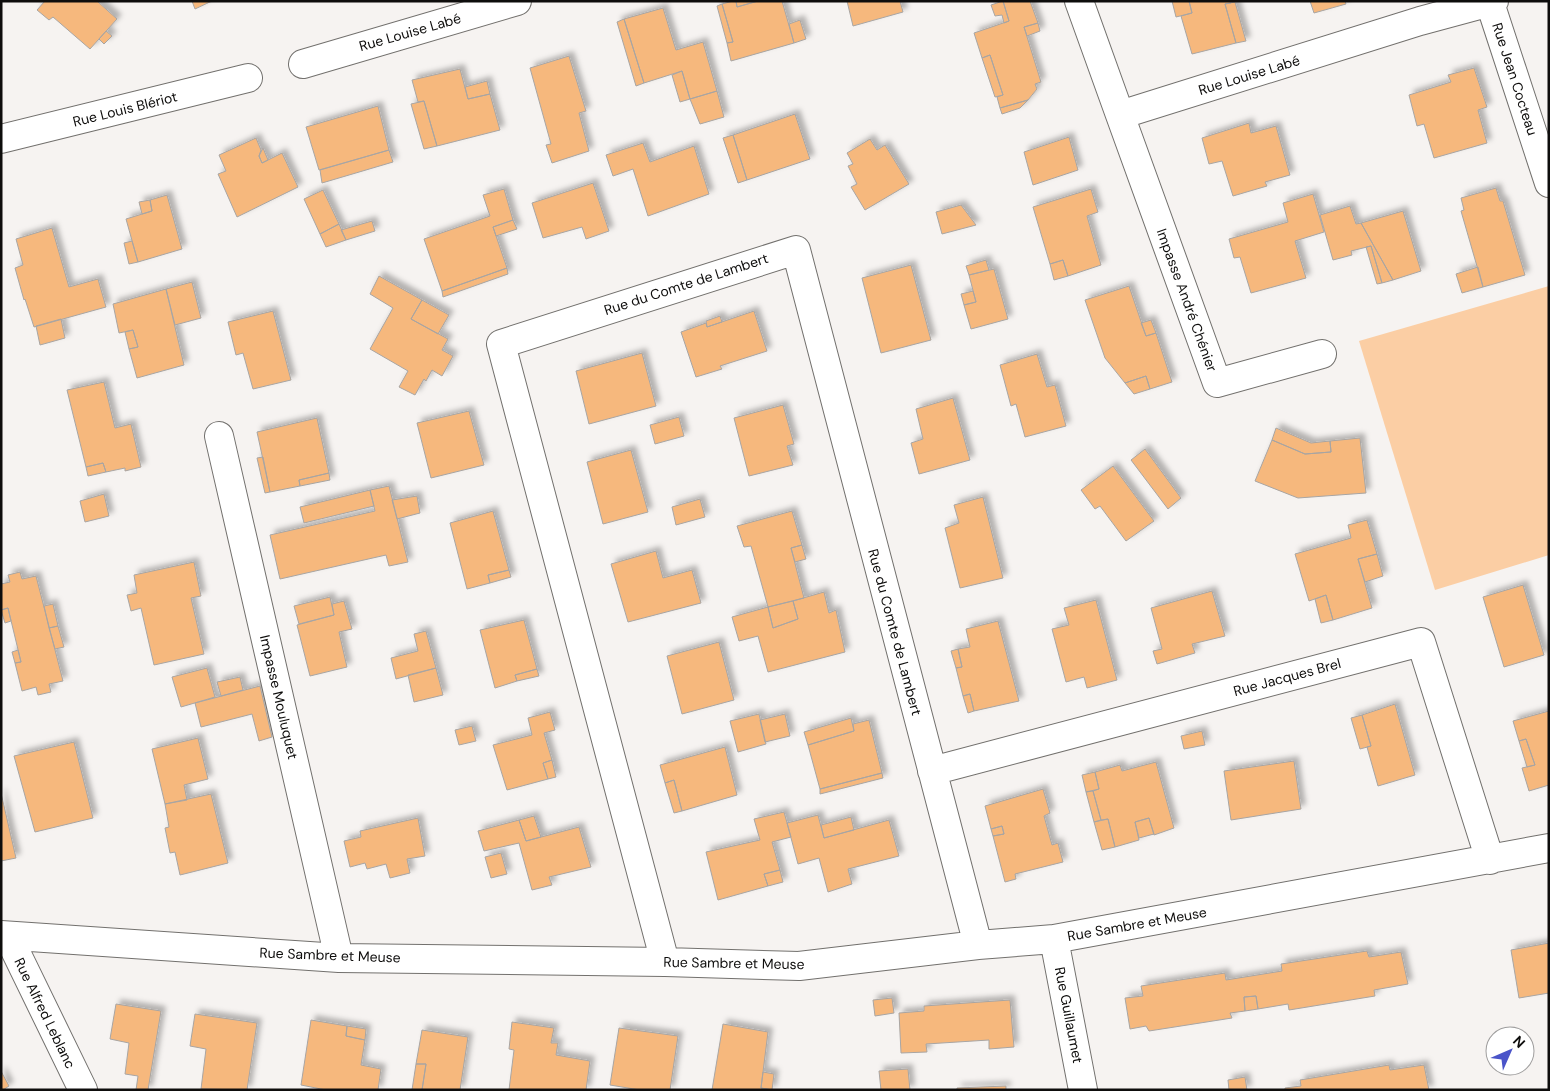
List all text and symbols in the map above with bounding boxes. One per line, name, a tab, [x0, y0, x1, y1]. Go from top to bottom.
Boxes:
street label: Rue Louise Labé	[357, 9, 463, 55]
street label: Rue Jean Cocteau	[1488, 20, 1542, 138]
street label: Rue Louise Labé	[1196, 51, 1302, 99]
street label: Rue Louis Blériot	[71, 87, 179, 131]
street label: Impasse André Chénier	[1153, 226, 1221, 374]
street label: Rue du Comte de Lambert	[602, 249, 770, 319]
street label: Rue du Comte de Lambert	[864, 547, 926, 717]
street label: Impasse Mouluquet	[256, 633, 302, 761]
street label: Rue Jacques Brel	[1231, 654, 1343, 700]
street label: Rue Sambre et Meuse	[1066, 903, 1208, 945]
street label: Rue Sambre et Meuse	[259, 944, 401, 966]
street label: Rue Sambre et Meuse	[663, 953, 805, 973]
street label: Rue Alfred Leblanc	[10, 955, 80, 1071]
street label: Rue Guillaumet	[1051, 965, 1087, 1065]
north arrow	[1485, 1026, 1535, 1076]
text: N	[1509, 1032, 1529, 1052]

